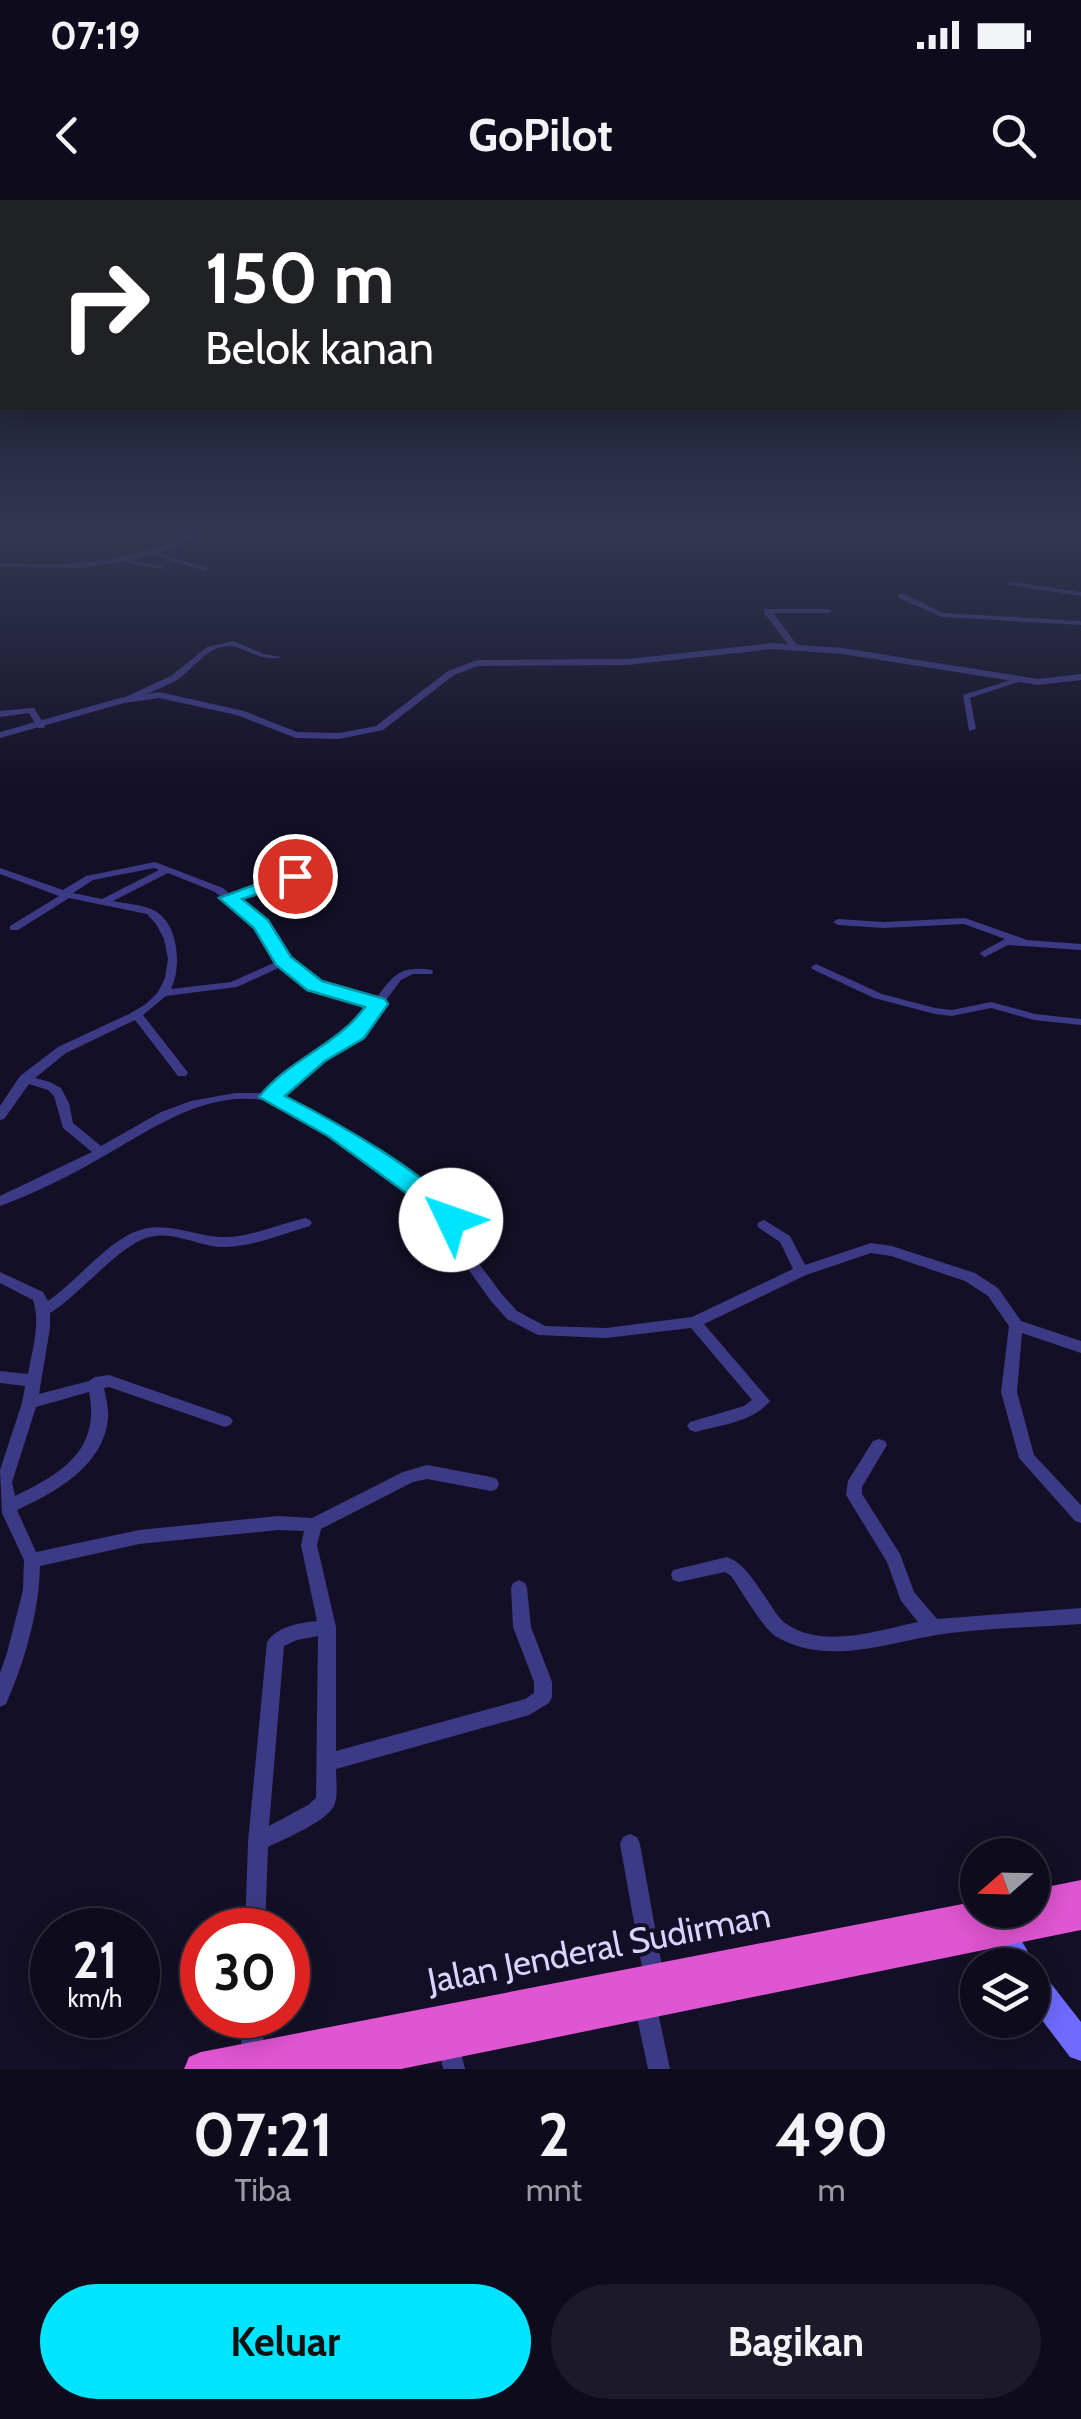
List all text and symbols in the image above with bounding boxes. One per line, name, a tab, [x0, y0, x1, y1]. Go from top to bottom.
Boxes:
text: 07:19	[50, 12, 140, 59]
icon: back	[40, 108, 95, 163]
text: GoPilot	[468, 108, 613, 162]
icon: search	[986, 108, 1041, 163]
text: 150 m	[205, 235, 394, 321]
icon: right	[40, 240, 170, 370]
text: Belok kanan	[205, 321, 434, 375]
pin	[253, 834, 338, 919]
icon: arrive	[268, 849, 323, 904]
position arrow	[399, 1168, 503, 1272]
north arrow	[960, 1838, 1050, 1928]
map controls	[960, 1838, 1050, 2038]
street label: Jalan Jenderal Sudirman	[423, 1893, 774, 2002]
speed limit sign: 30	[180, 1908, 310, 2038]
text: 21	[73, 1930, 117, 1991]
button: layers	[960, 1948, 1050, 2038]
text: km/h	[68, 1983, 122, 2013]
text: 07:21	[193, 2098, 333, 2171]
text: 2	[538, 2098, 570, 2171]
text: 490	[775, 2098, 888, 2171]
text: Tiba	[234, 2170, 291, 2209]
text: mnt	[526, 2170, 582, 2209]
text: m	[818, 2170, 846, 2209]
button: Keluar	[40, 2284, 531, 2399]
button: Bagikan	[551, 2284, 1041, 2399]

